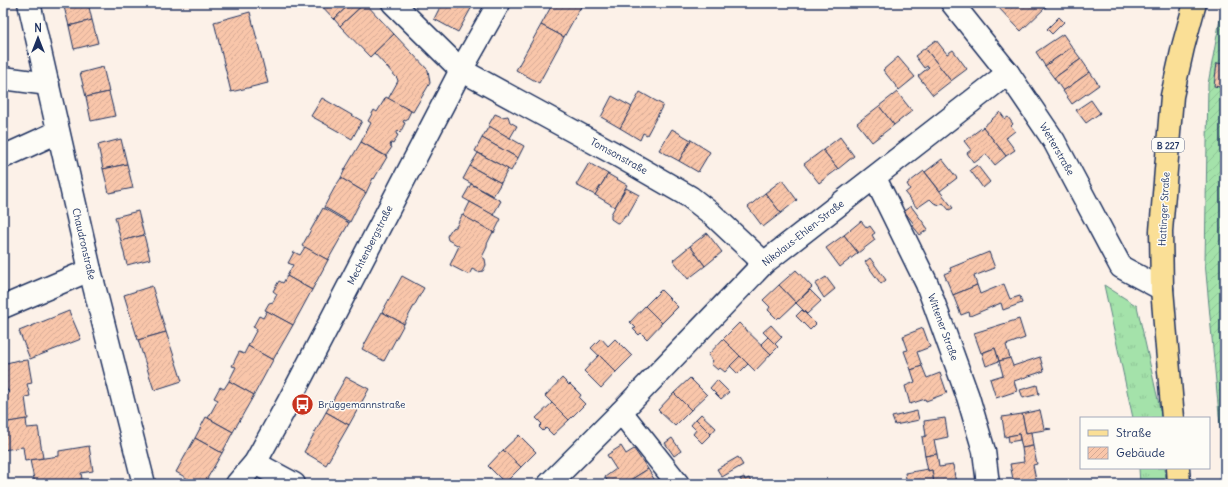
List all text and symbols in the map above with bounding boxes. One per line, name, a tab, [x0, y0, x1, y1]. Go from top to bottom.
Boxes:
north arrow	[18, 18, 58, 58]
text: N	[34, 21, 42, 35]
street label: Wetterstraße	[1037, 120, 1077, 178]
street label: Tomsonstraße	[588, 135, 650, 177]
road number: B 227	[1152, 138, 1184, 152]
street label: Hattinger Straße	[1156, 172, 1172, 246]
street label: Nikolaus-Ehlen-Straße	[759, 197, 847, 269]
street label: Mechtenbergstraße	[344, 203, 396, 287]
street label: Chaudronstraße	[69, 207, 99, 281]
street label: Wittener Straße	[925, 292, 961, 362]
bus stop icon: Brüggemannstraße	[289, 391, 315, 417]
place label: Brüggemannstraße	[318, 398, 405, 411]
legend	[1080, 417, 1210, 469]
text: Straße	[1116, 425, 1151, 440]
text: Gebäude	[1116, 445, 1165, 460]

